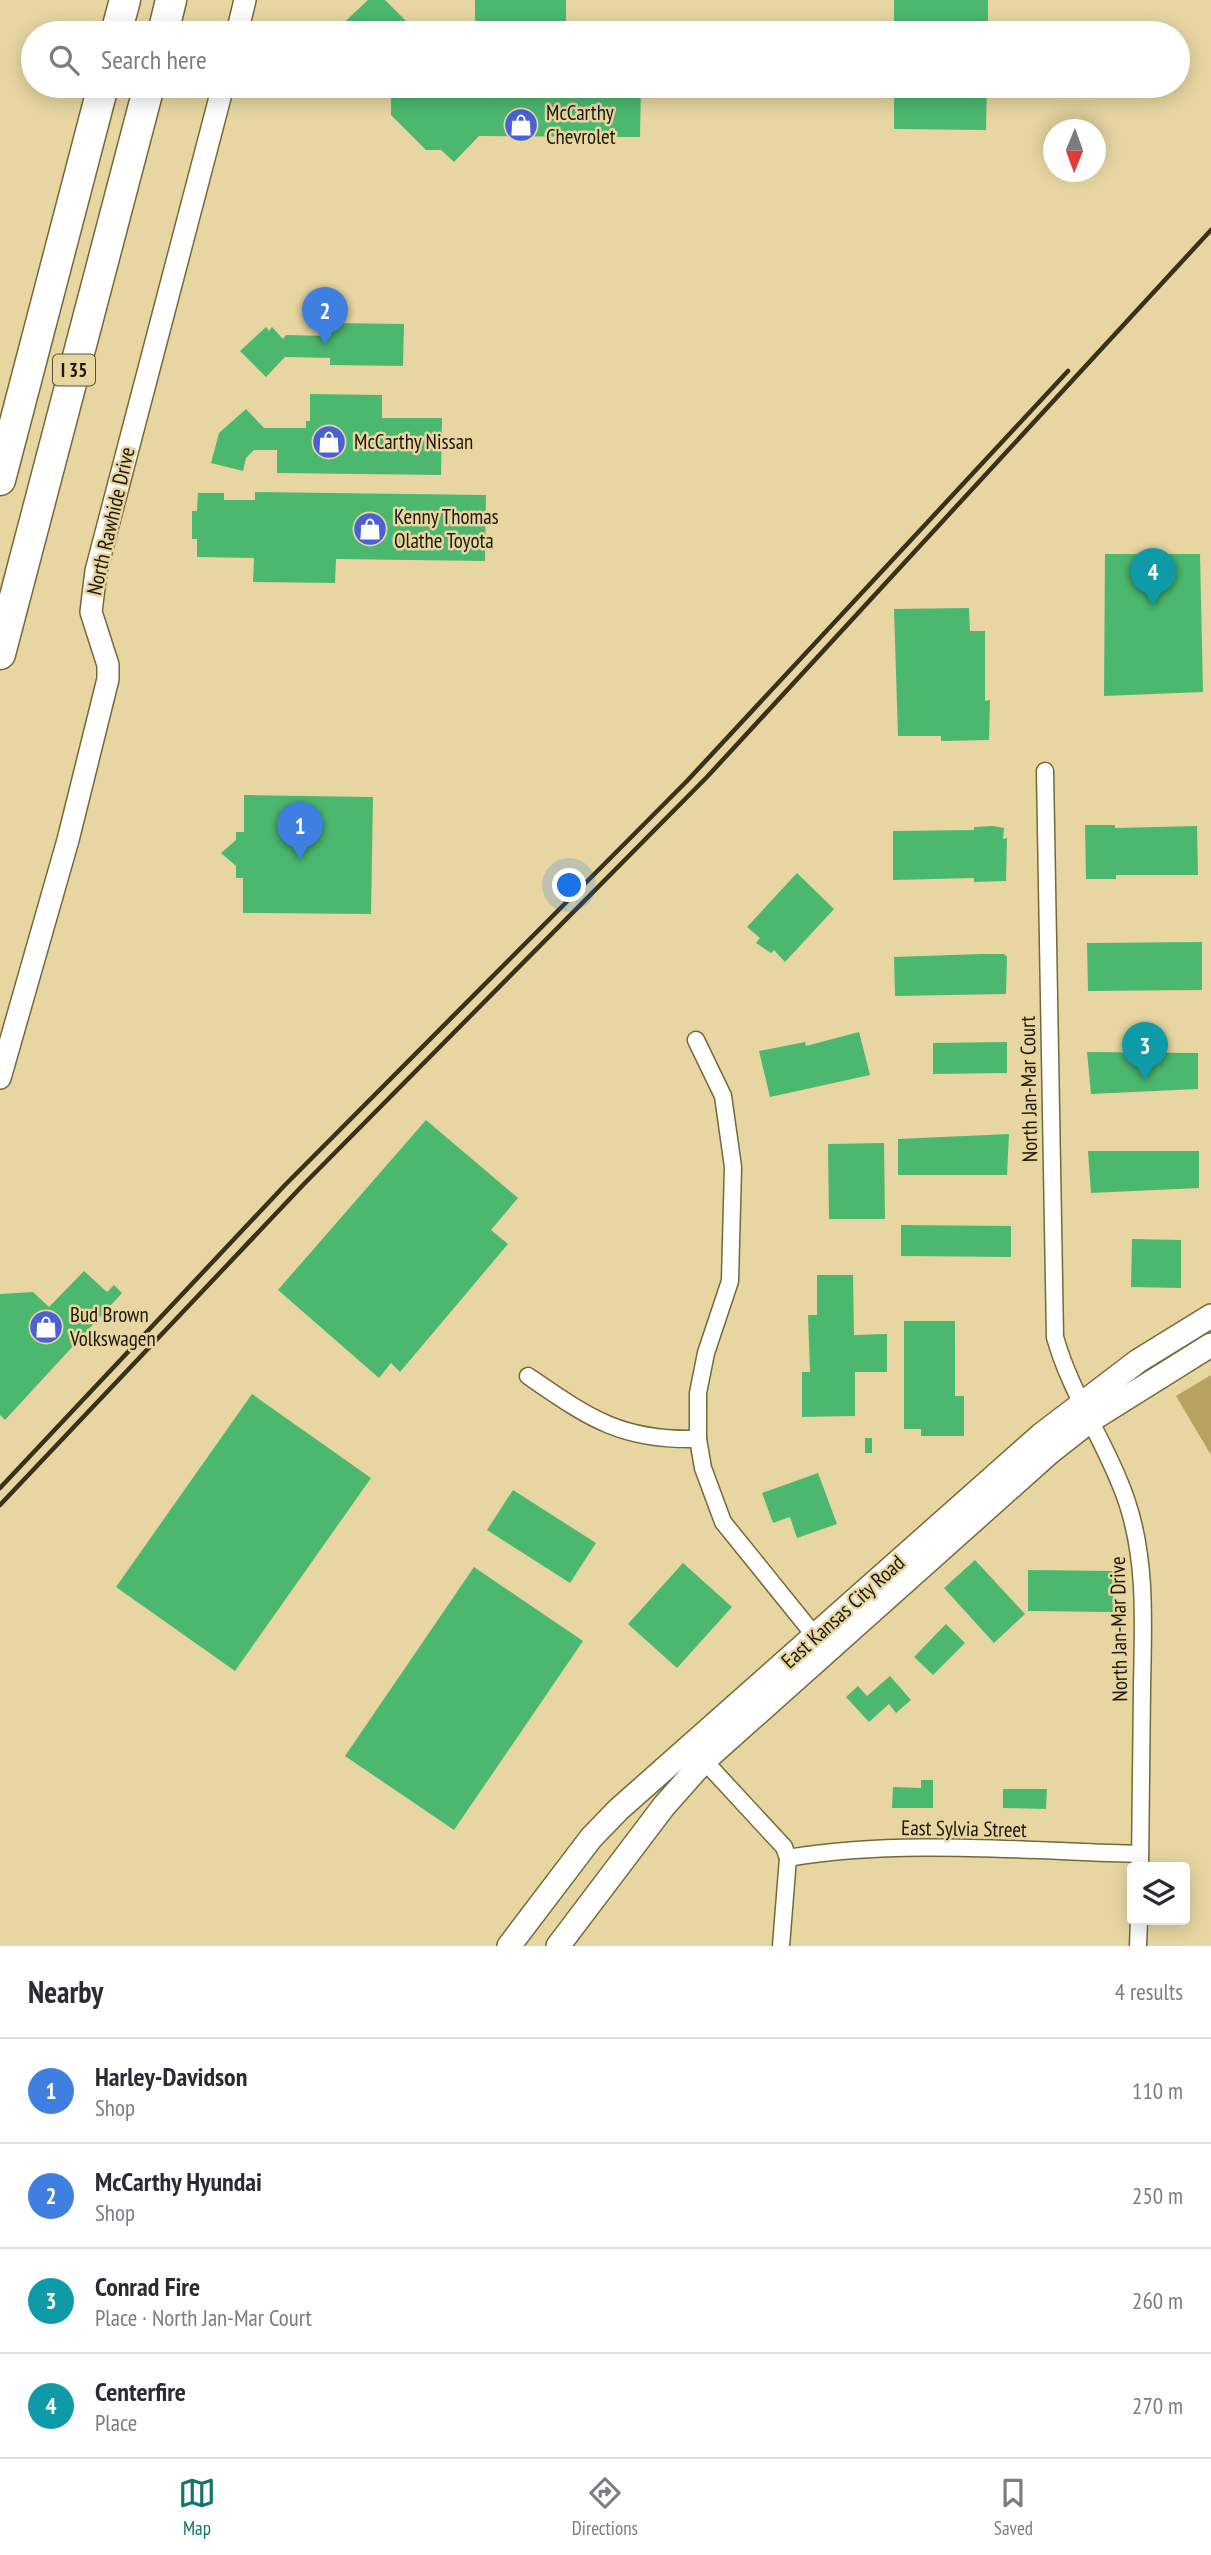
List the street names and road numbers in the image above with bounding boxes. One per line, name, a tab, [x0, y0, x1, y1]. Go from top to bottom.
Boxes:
road number: I 35	[53, 354, 95, 386]
street label: North Rawhide Drive	[80, 444, 141, 598]
street label: North Jan-Mar Court	[1014, 1016, 1043, 1162]
street label: East Kansas City Road	[775, 1549, 910, 1674]
street label: North Jan-Mar Drive	[1104, 1556, 1133, 1702]
street label: East Sylvia Street	[901, 1814, 1027, 1843]

